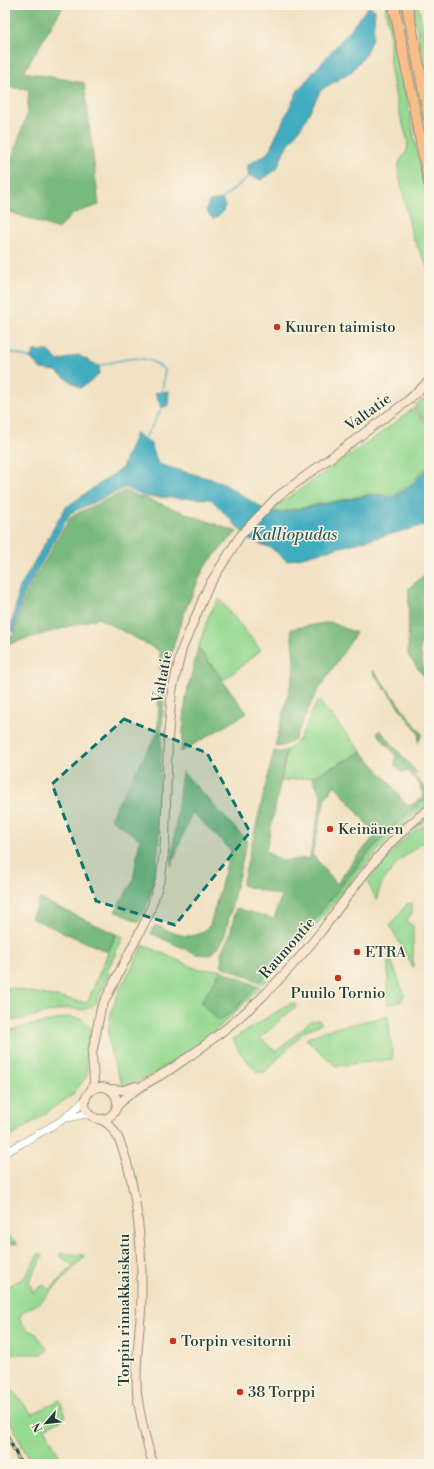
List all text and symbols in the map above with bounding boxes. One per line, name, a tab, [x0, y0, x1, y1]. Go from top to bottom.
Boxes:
place label: Kuuren taimisto	[285, 318, 396, 337]
marker: Kuuren taimisto	[272, 322, 282, 332]
street label: Valtatie	[341, 389, 395, 436]
water label: Kalliopudas	[251, 525, 337, 545]
street label: Valtatie	[148, 650, 177, 706]
place label: Keinänen	[338, 820, 403, 839]
marker: Keinänen	[325, 824, 335, 834]
street label: Raumontie	[256, 914, 319, 983]
place label: ETRA	[365, 943, 407, 962]
marker: ETRA	[352, 947, 362, 957]
marker: Puuilo Tornio	[333, 973, 343, 983]
place label: Puuilo Tornio	[290, 984, 386, 1003]
street label: Torpin rinnakkaiskatu	[115, 1233, 134, 1386]
place label: Torpin vesitorni	[181, 1332, 292, 1351]
marker: Torpin vesitorni	[168, 1336, 178, 1346]
place label: 38 Torppi	[248, 1383, 315, 1402]
marker: 38 Torppi	[235, 1387, 245, 1397]
north arrow	[26, 1403, 66, 1443]
text: N	[30, 1420, 46, 1434]

